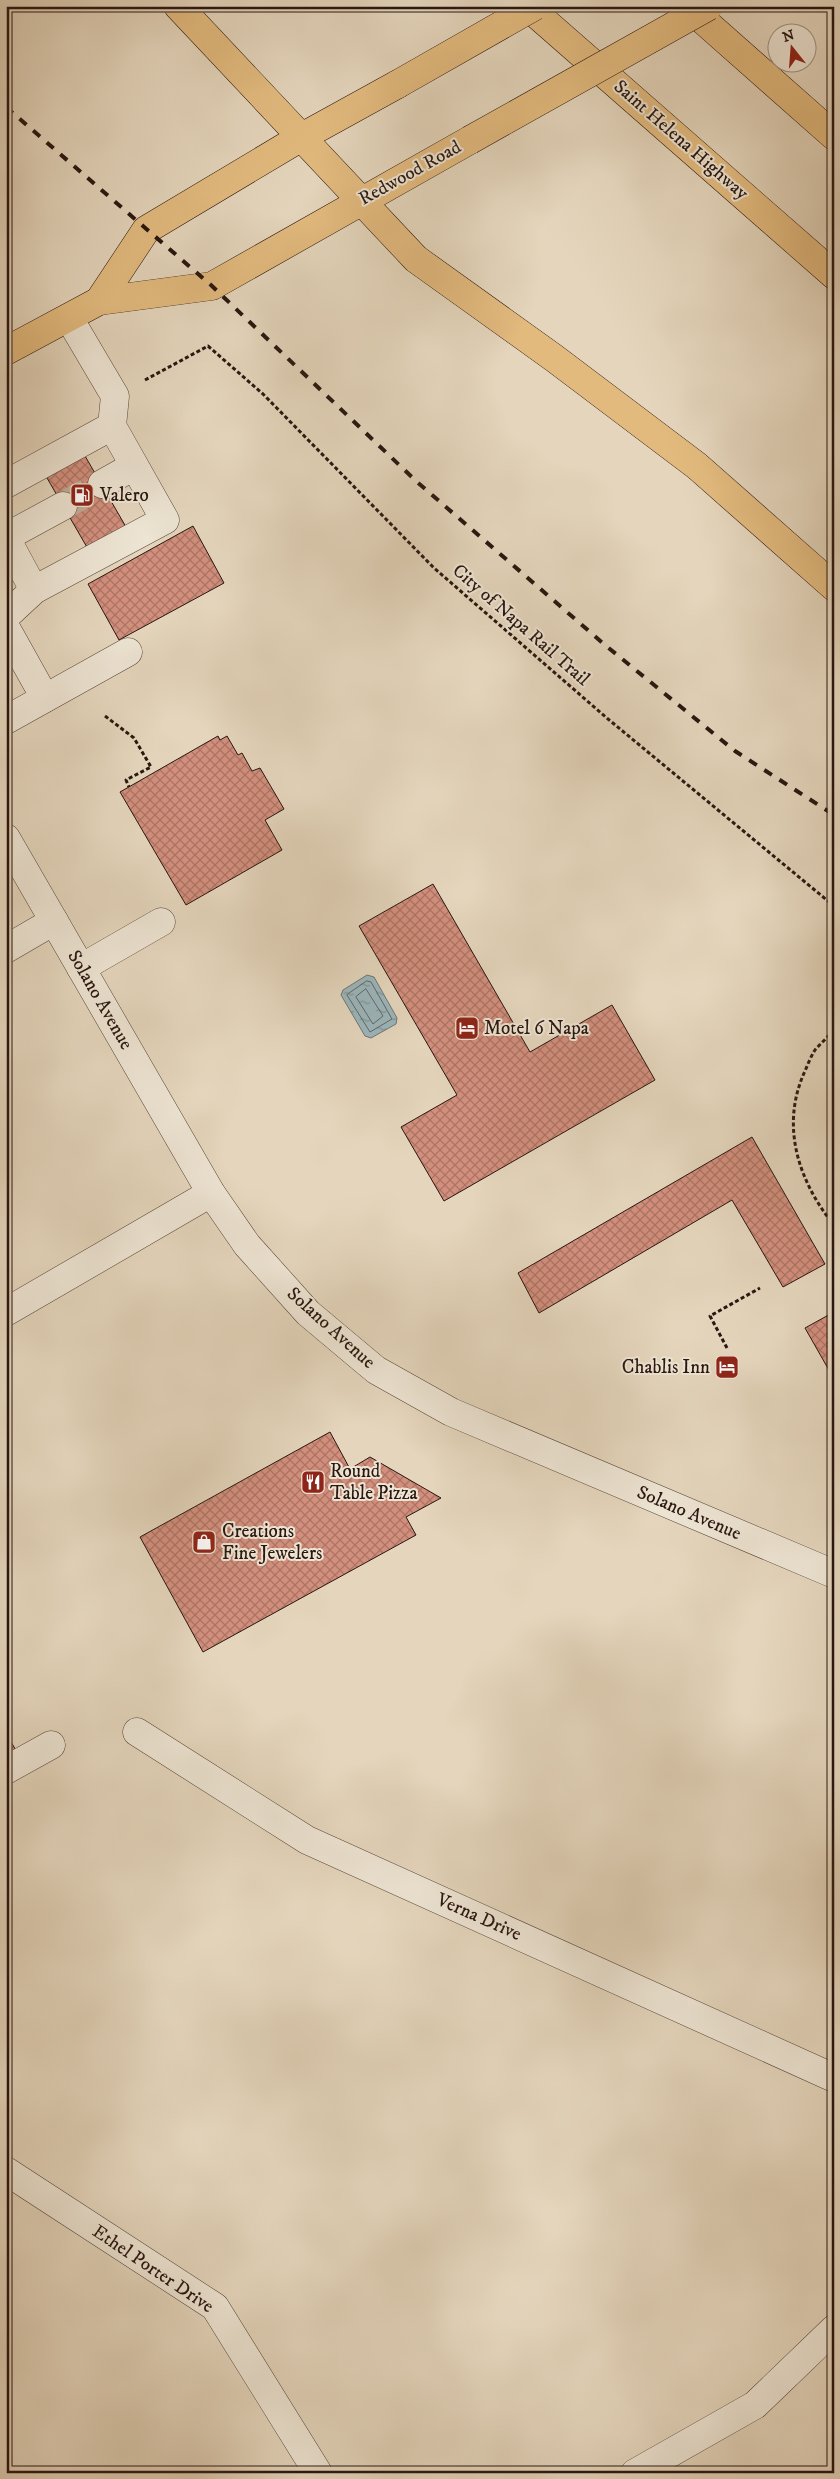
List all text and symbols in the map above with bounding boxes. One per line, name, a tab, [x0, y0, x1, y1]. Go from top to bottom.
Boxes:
north arrow	[768, 22, 818, 72]
text: N	[780, 26, 797, 47]
street label: Saint Helena Highway	[609, 75, 754, 205]
street label: Redwood Road	[355, 135, 466, 211]
fuel station icon: Valero	[69, 482, 95, 508]
place label: Valero	[99, 484, 149, 507]
street label: City of Napa Rail Trail	[448, 559, 595, 691]
street label: Solano Avenue	[62, 946, 138, 1054]
hotel icon: Motel 6 Napa	[454, 1015, 480, 1041]
place label: Motel 6 Napa	[484, 1017, 589, 1040]
street label: Solano Avenue	[282, 1282, 380, 1374]
hotel icon: Chablis Inn	[714, 1354, 740, 1380]
place label: Chablis Inn	[622, 1356, 710, 1379]
place label: Round Table Pizza	[330, 1460, 418, 1505]
restaurant icon: Round Table Pizza	[300, 1469, 326, 1495]
street label: Solano Avenue	[633, 1481, 745, 1545]
place label: Creations Fine Jewelers	[222, 1520, 322, 1565]
shop icon: Creations Fine Jewelers	[191, 1529, 217, 1555]
street label: Verna Drive	[432, 1888, 525, 1946]
street label: Ethel Porter Drive	[88, 2220, 218, 2318]

